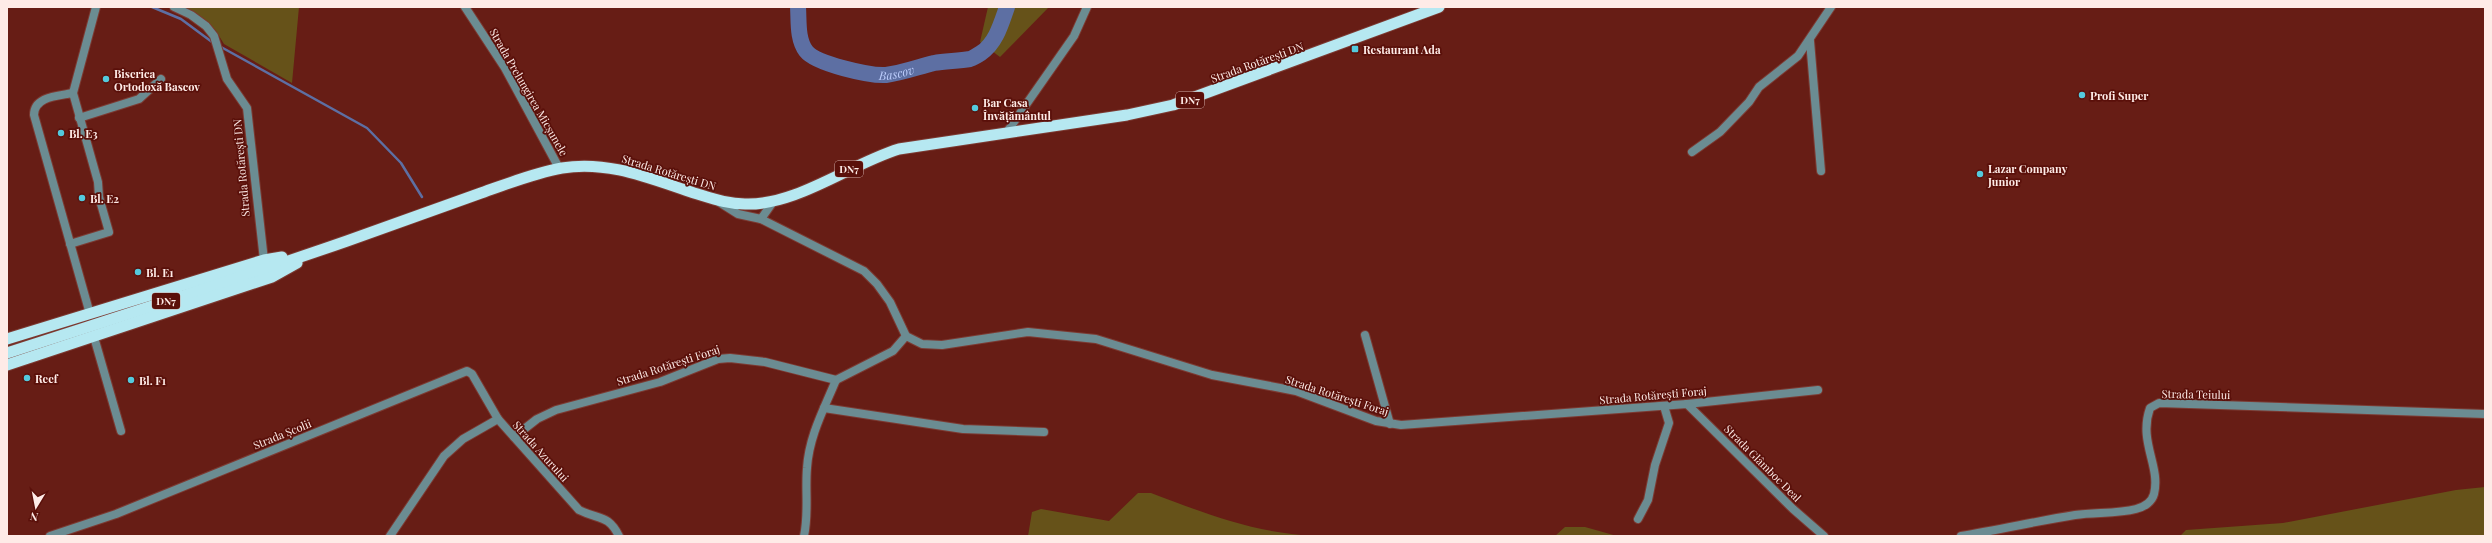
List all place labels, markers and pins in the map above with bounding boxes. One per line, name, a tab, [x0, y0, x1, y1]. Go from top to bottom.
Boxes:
place label: Restaurant Ada	[1363, 42, 1441, 57]
marker: Restaurant Ada	[1350, 44, 1360, 54]
place label: Biserica Ortodoxă Bascov	[114, 66, 200, 94]
marker: Biserica Ortodoxă Bascov	[101, 74, 111, 84]
place label: Profi Super	[2090, 88, 2149, 103]
marker: Profi Super	[2077, 90, 2087, 100]
place label: Bar Casa Învățământul	[982, 95, 1051, 123]
marker: Bar Casa Învățământul	[970, 103, 980, 113]
place label: Bl. E3	[69, 126, 98, 141]
marker: Bl. E3	[56, 128, 66, 138]
place label: Lazar Company Junior	[1987, 161, 2068, 189]
marker: Lazar Company Junior	[1975, 169, 1985, 179]
place label: Bl. E2	[90, 191, 119, 206]
marker: Bl. E2	[77, 193, 87, 203]
place label: Bl. E1	[146, 265, 173, 280]
marker: Bl. E1	[133, 267, 143, 277]
place label: Reef	[35, 371, 59, 386]
marker: Reef	[22, 373, 32, 383]
place label: Bl. F1	[139, 373, 166, 388]
marker: Bl. F1	[126, 375, 136, 385]

